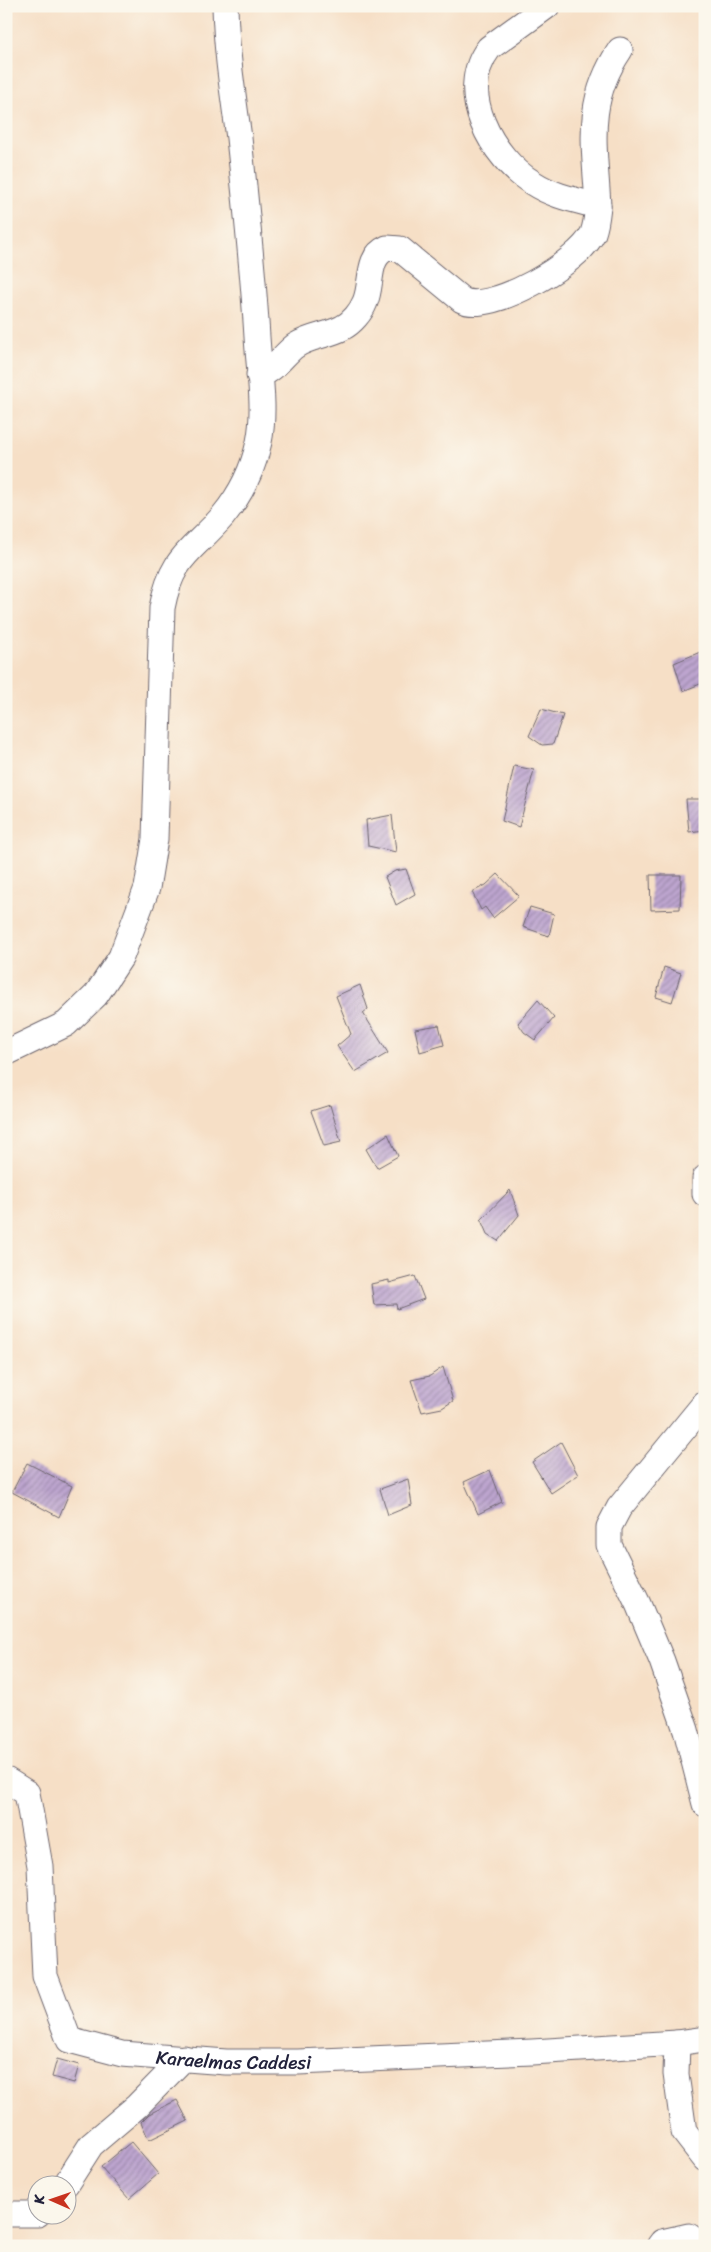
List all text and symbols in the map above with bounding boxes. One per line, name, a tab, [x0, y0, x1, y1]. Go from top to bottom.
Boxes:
street label: Karaelmas Caddesi	[155, 2041, 313, 2079]
north arrow	[28, 2174, 78, 2224]
text: K	[27, 2193, 52, 2205]

